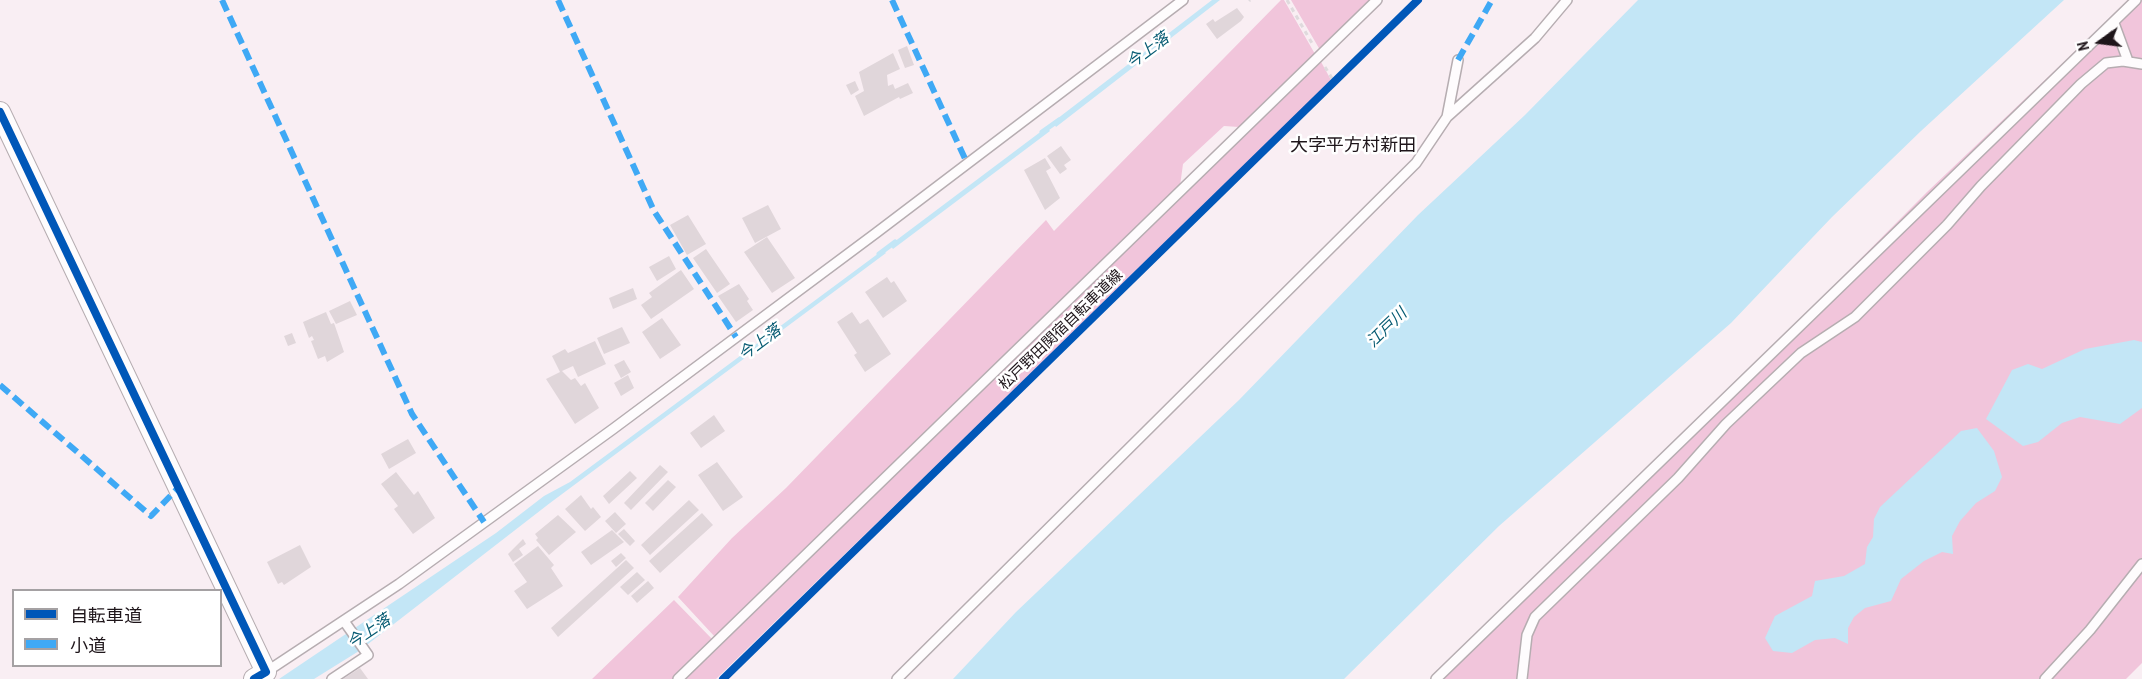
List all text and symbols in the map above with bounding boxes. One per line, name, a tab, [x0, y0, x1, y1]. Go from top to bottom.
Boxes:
north arrow	[2070, 12, 2130, 72]
water label: 今上落	[1123, 29, 1173, 73]
text: N	[2072, 40, 2093, 53]
district label: 大字平方村新田	[1290, 135, 1416, 157]
street label: 松戸野田関宿自転車道線	[995, 266, 1127, 394]
water label: 江戸川	[1363, 304, 1411, 352]
water label: 今上落	[735, 321, 785, 365]
legend	[12, 589, 222, 667]
text: 自転車道	[70, 604, 142, 627]
water label: 今上落	[344, 611, 394, 653]
text: 小道	[70, 634, 106, 657]

